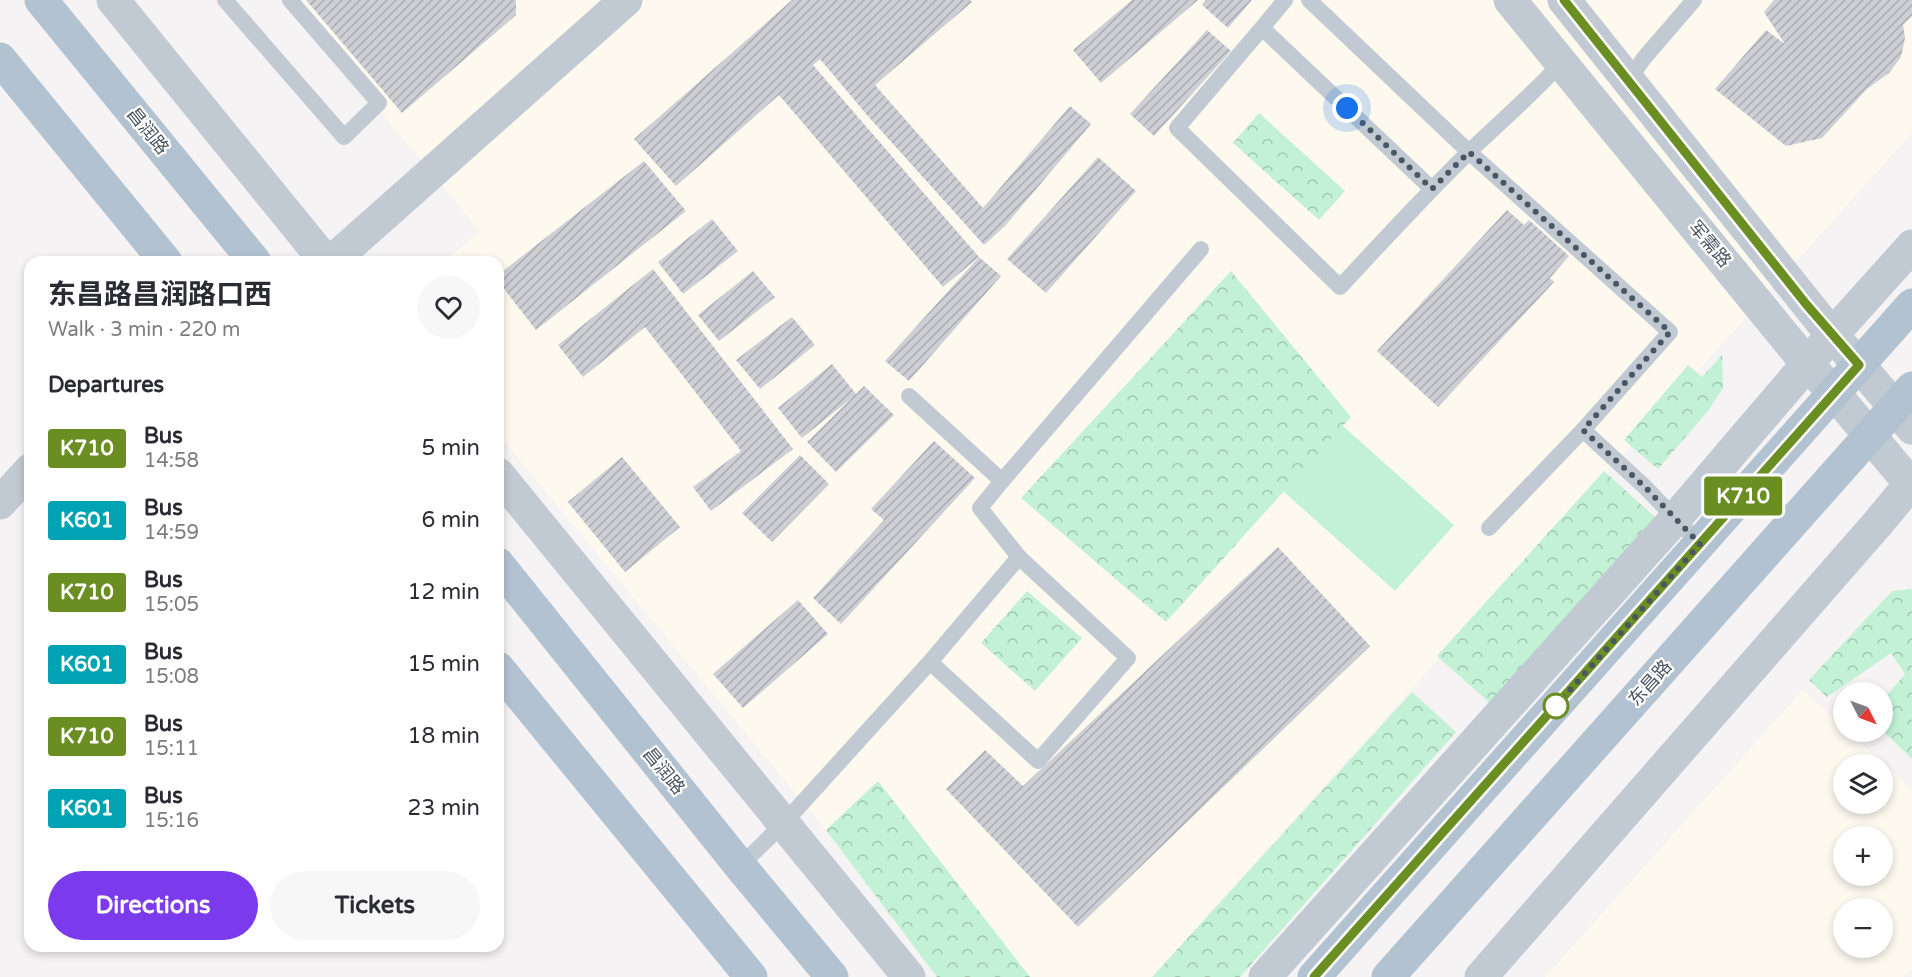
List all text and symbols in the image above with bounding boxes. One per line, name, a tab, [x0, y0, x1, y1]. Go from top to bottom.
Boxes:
your location	[1332, 93, 1362, 123]
street label: 昌润路	[122, 103, 174, 159]
street label: 军需路	[1684, 216, 1736, 272]
button: heart	[417, 276, 480, 339]
text: 东昌路昌润路口西	[48, 278, 272, 312]
text: Walk · 3 min · 220 m	[48, 318, 240, 342]
text: Departures	[48, 372, 164, 398]
text: Bus	[144, 423, 183, 449]
text: 5 min	[421, 435, 480, 461]
text: K710	[60, 436, 114, 461]
text: 14:58	[144, 449, 199, 473]
line badge: K710	[1701, 476, 1785, 516]
text: K710	[1716, 484, 1770, 509]
text: Bus	[144, 495, 183, 521]
text: 6 min	[421, 507, 480, 533]
text: K601	[60, 508, 114, 533]
text: 14:59	[144, 521, 199, 545]
text: Bus	[144, 567, 183, 593]
text: 12 min	[408, 579, 480, 605]
text: K710	[60, 580, 114, 605]
text: 15:05	[144, 593, 199, 617]
text: Bus	[144, 639, 183, 665]
text: 15 min	[408, 651, 480, 677]
text: K601	[60, 652, 114, 677]
street label: 东昌路	[1624, 656, 1676, 710]
text: 15:08	[144, 665, 199, 689]
north arrow	[1833, 682, 1893, 742]
map controls	[1833, 682, 1893, 958]
unlabelled marker	[1543, 693, 1569, 719]
text: Bus	[144, 711, 183, 737]
text: 18 min	[408, 723, 480, 749]
text: K710	[60, 724, 114, 749]
text: 15:11	[144, 737, 199, 761]
street label: 昌润路	[638, 743, 690, 799]
button: layers	[1833, 754, 1893, 814]
text: Bus	[144, 783, 183, 809]
text: 23 min	[408, 795, 480, 821]
text: K601	[60, 796, 114, 821]
text: 15:16	[144, 809, 199, 833]
button: +	[1833, 826, 1893, 886]
button: Directions	[48, 871, 258, 940]
button: Tickets	[270, 871, 480, 940]
button: −	[1833, 898, 1893, 958]

